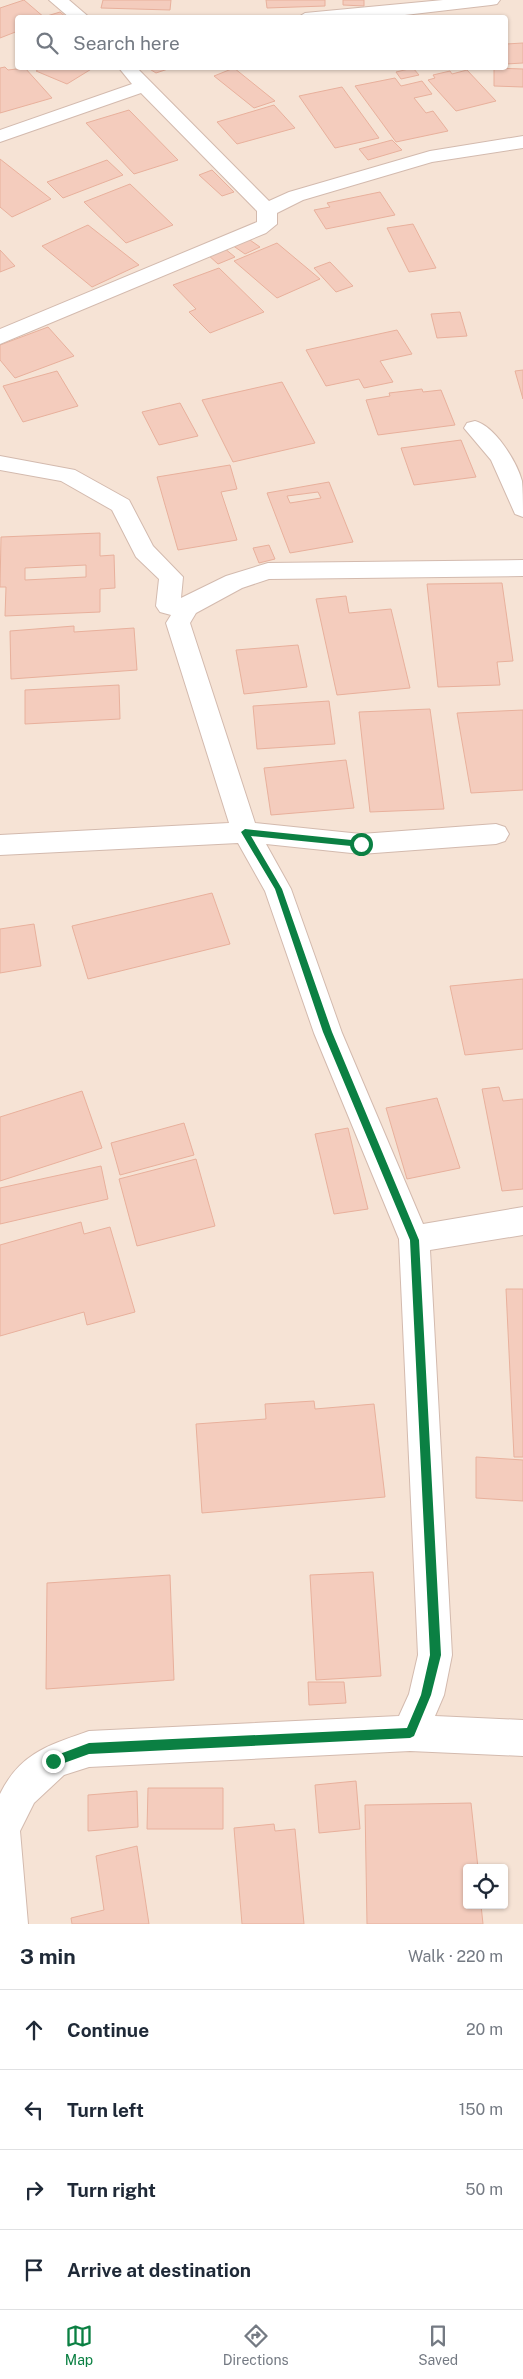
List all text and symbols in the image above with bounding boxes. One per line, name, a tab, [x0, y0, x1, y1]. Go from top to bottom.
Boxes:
search box	[15, 15, 508, 70]
icon: search	[33, 29, 61, 57]
text: Search here	[73, 32, 180, 54]
route start	[350, 833, 373, 856]
route end	[42, 1750, 65, 1773]
map controls	[463, 1864, 508, 1909]
button: locate	[463, 1864, 508, 1909]
text: 3 min	[20, 1944, 76, 1969]
text: Walk · 220 m	[408, 1947, 503, 1966]
icon: ahead	[20, 2016, 48, 2044]
text: Continue	[67, 2019, 149, 2041]
text: 20 m	[466, 2020, 503, 2039]
icon: left	[20, 2096, 48, 2124]
text: Turn left	[67, 2099, 144, 2121]
text: 150 m	[459, 2100, 503, 2119]
icon: right	[20, 2176, 48, 2204]
text: Turn right	[67, 2179, 156, 2201]
text: 50 m	[465, 2180, 503, 2199]
icon: arrive	[20, 2256, 48, 2284]
text: Arrive at destination	[67, 2259, 251, 2281]
tab: Map	[65, 2322, 93, 2368]
tab: Directions	[223, 2322, 289, 2368]
tab: Saved	[418, 2322, 458, 2368]

